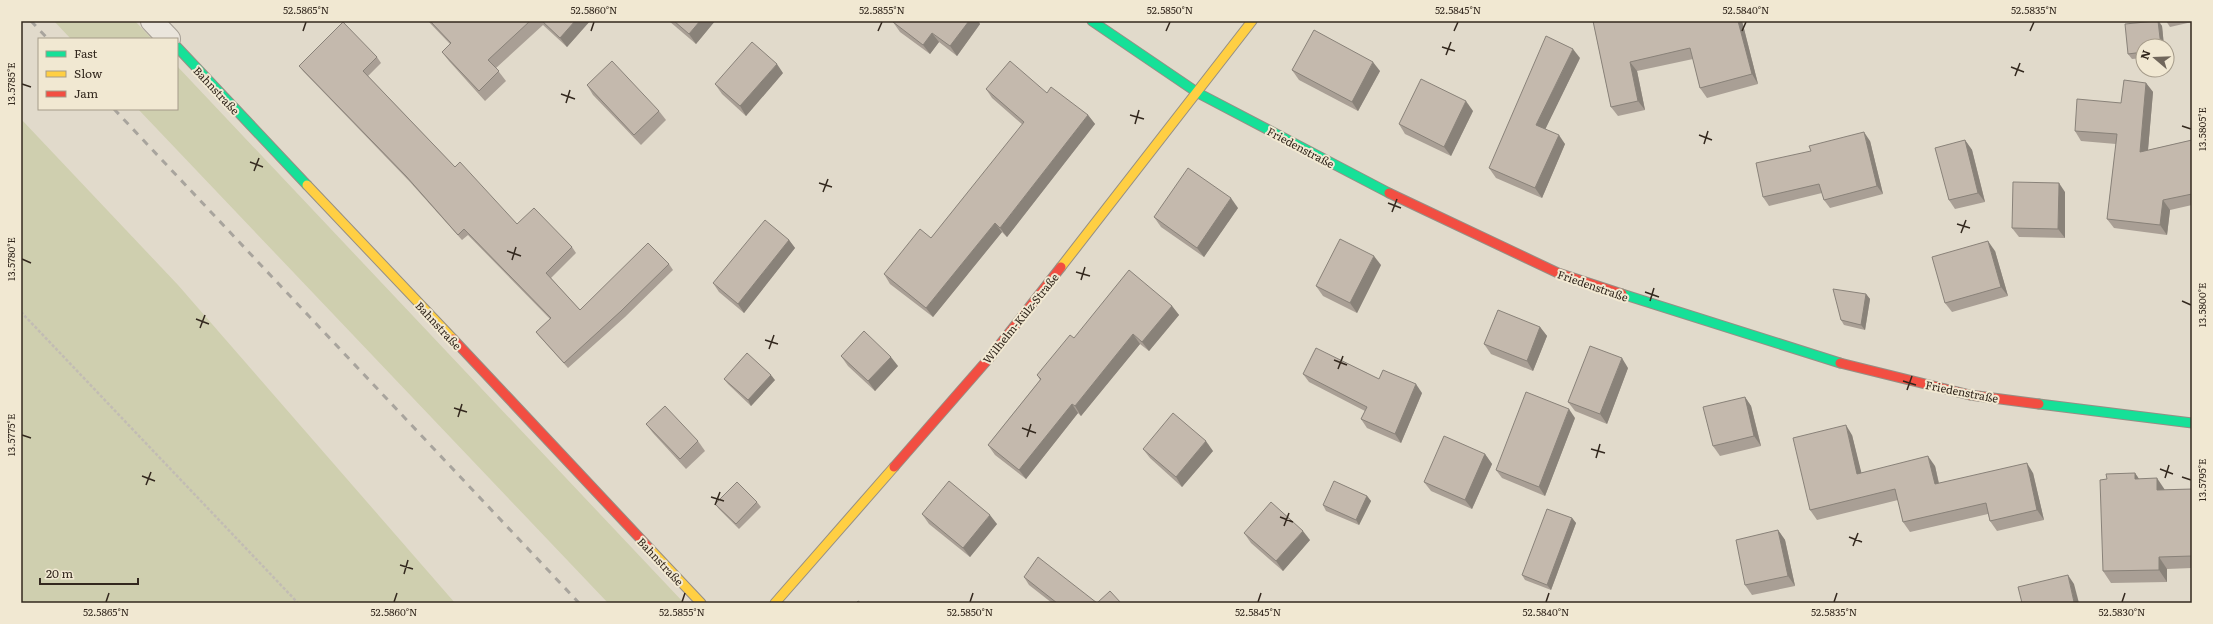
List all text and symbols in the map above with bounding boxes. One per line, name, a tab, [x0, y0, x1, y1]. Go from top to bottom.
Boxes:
text: 52.5865°N	[283, 2, 329, 17]
text: 52.5860°N	[571, 2, 617, 17]
text: 52.5855°N	[859, 2, 905, 17]
text: 52.5850°N	[1147, 2, 1193, 17]
text: 52.5845°N	[1435, 2, 1481, 17]
text: 52.5840°N	[1723, 2, 1769, 17]
text: 52.5835°N	[2011, 2, 2057, 17]
legend	[38, 38, 178, 110]
north arrow	[2135, 38, 2175, 78]
text: Fast	[74, 44, 98, 62]
text: N	[2136, 47, 2154, 61]
text: 13.5785°E	[3, 62, 18, 106]
street label: Bahnstraße	[190, 62, 244, 118]
text: Slow	[74, 64, 103, 82]
text: Jam	[74, 84, 99, 102]
text: 13.5805°E	[2194, 107, 2209, 151]
street label: Friedenstraße	[1265, 123, 1338, 172]
text: 13.5780°E	[3, 237, 18, 281]
street label: Friedenstraße	[1555, 265, 1631, 305]
street label: Wilhelm-Külz-Straße	[978, 269, 1062, 367]
text: 13.5800°E	[2194, 283, 2209, 327]
street label: Bahnstraße	[412, 297, 466, 353]
street label: Friedenstraße	[1924, 376, 2000, 406]
text: 13.5775°E	[3, 414, 18, 456]
text: 13.5795°E	[2194, 459, 2209, 501]
street label: Bahnstraße	[634, 533, 688, 589]
scale bar	[40, 560, 138, 586]
text: 20 m	[46, 564, 73, 582]
text: 52.5865°N	[83, 604, 129, 619]
text: 52.5860°N	[371, 604, 417, 619]
text: 52.5855°N	[659, 604, 705, 619]
text: 52.5850°N	[947, 604, 993, 619]
text: 52.5845°N	[1235, 604, 1281, 619]
text: 52.5840°N	[1523, 604, 1569, 619]
text: 52.5835°N	[1811, 604, 1857, 619]
text: 52.5830°N	[2099, 604, 2145, 619]

